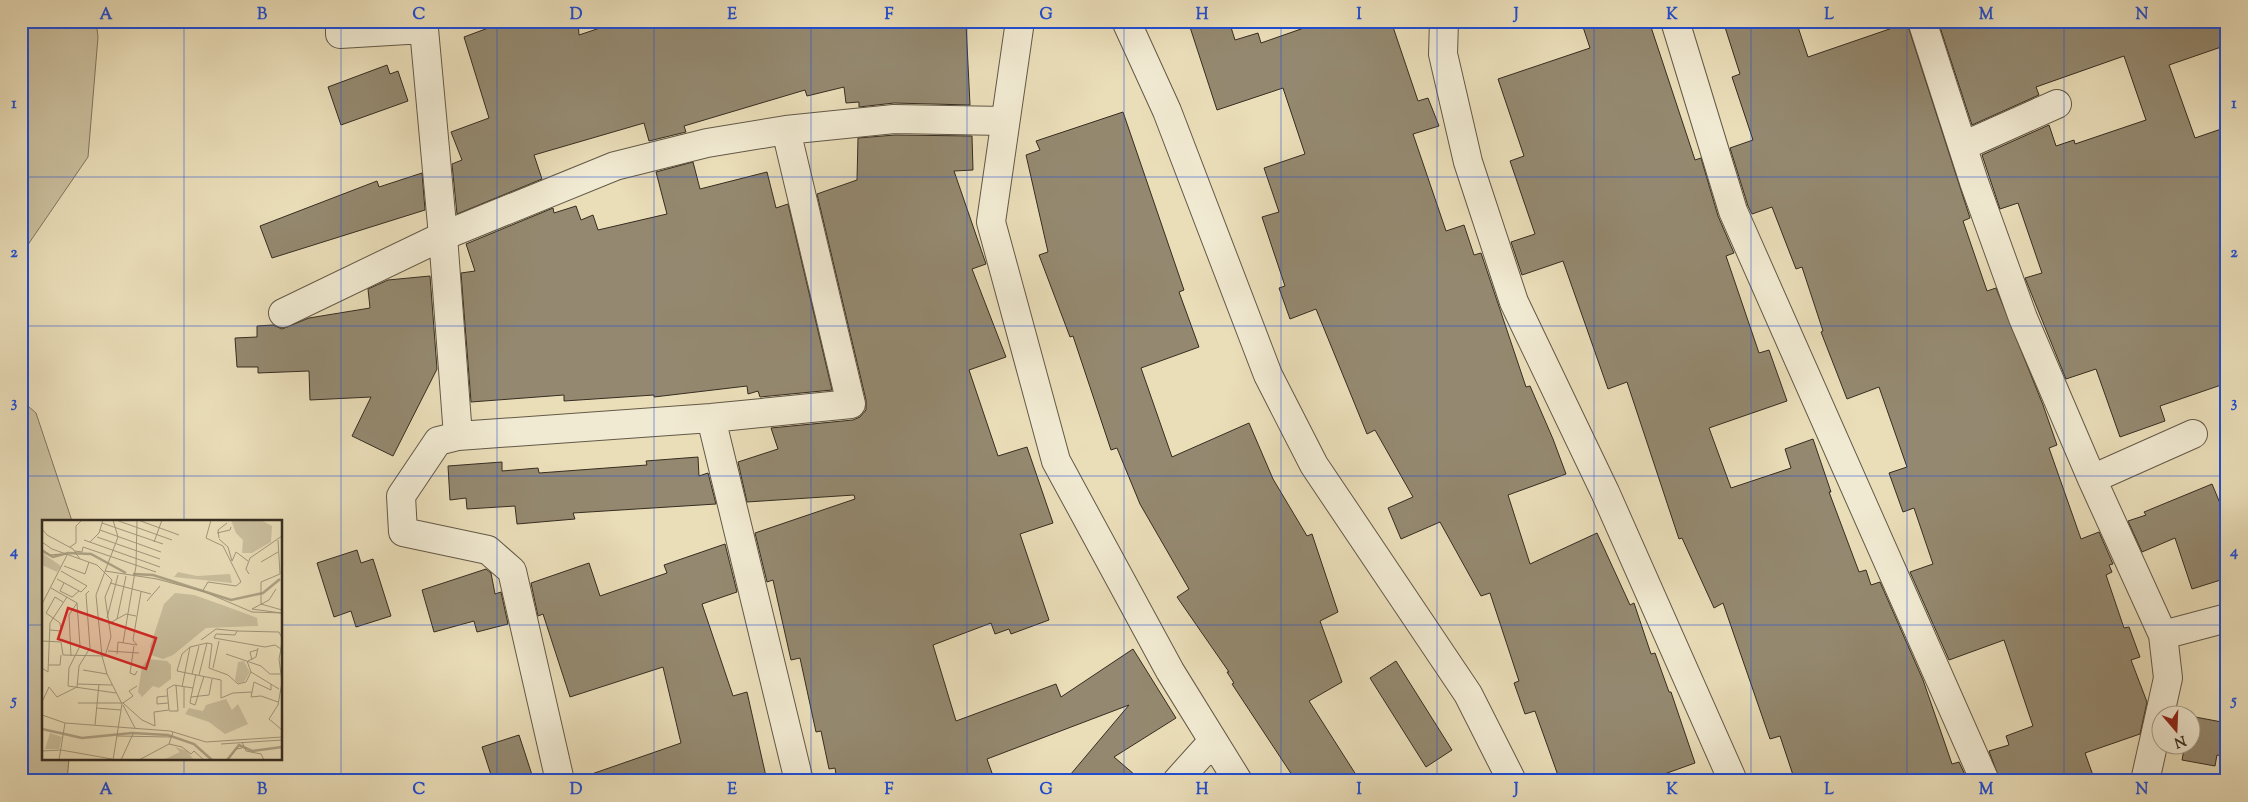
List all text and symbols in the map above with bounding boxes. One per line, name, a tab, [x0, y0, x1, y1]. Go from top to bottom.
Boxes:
text: A	[100, 4, 113, 27]
text: B	[257, 4, 267, 27]
text: C	[413, 4, 426, 27]
text: D	[570, 4, 583, 27]
text: E	[727, 4, 737, 27]
text: F	[885, 4, 894, 27]
text: G	[1039, 4, 1053, 27]
text: H	[1196, 4, 1209, 27]
text: I	[1356, 4, 1362, 27]
text: J	[1512, 4, 1519, 27]
text: K	[1666, 4, 1678, 27]
text: L	[1824, 4, 1834, 27]
text: M	[1979, 4, 1994, 27]
text: N	[2136, 4, 2149, 27]
text: 1	[11, 93, 17, 116]
text: 1	[2231, 93, 2237, 116]
text: 2	[10, 242, 18, 265]
text: 2	[2230, 242, 2238, 265]
text: 3	[11, 392, 18, 415]
text: 3	[2231, 392, 2238, 415]
inset map	[42, 520, 282, 760]
text: 4	[9, 541, 18, 564]
text: 4	[2229, 541, 2238, 564]
text: 5	[9, 690, 17, 713]
text: 5	[2229, 690, 2237, 713]
north arrow	[2150, 704, 2200, 754]
text: N	[2171, 729, 2188, 752]
text: A	[100, 779, 113, 802]
text: B	[257, 779, 267, 802]
text: C	[413, 779, 426, 802]
text: D	[570, 779, 583, 802]
text: E	[727, 779, 737, 802]
text: F	[885, 779, 894, 802]
text: G	[1039, 779, 1053, 802]
text: H	[1196, 779, 1209, 802]
text: I	[1356, 779, 1362, 802]
text: J	[1512, 779, 1519, 802]
text: K	[1666, 779, 1678, 802]
text: L	[1824, 779, 1834, 802]
text: M	[1979, 779, 1994, 802]
text: N	[2136, 779, 2149, 802]

